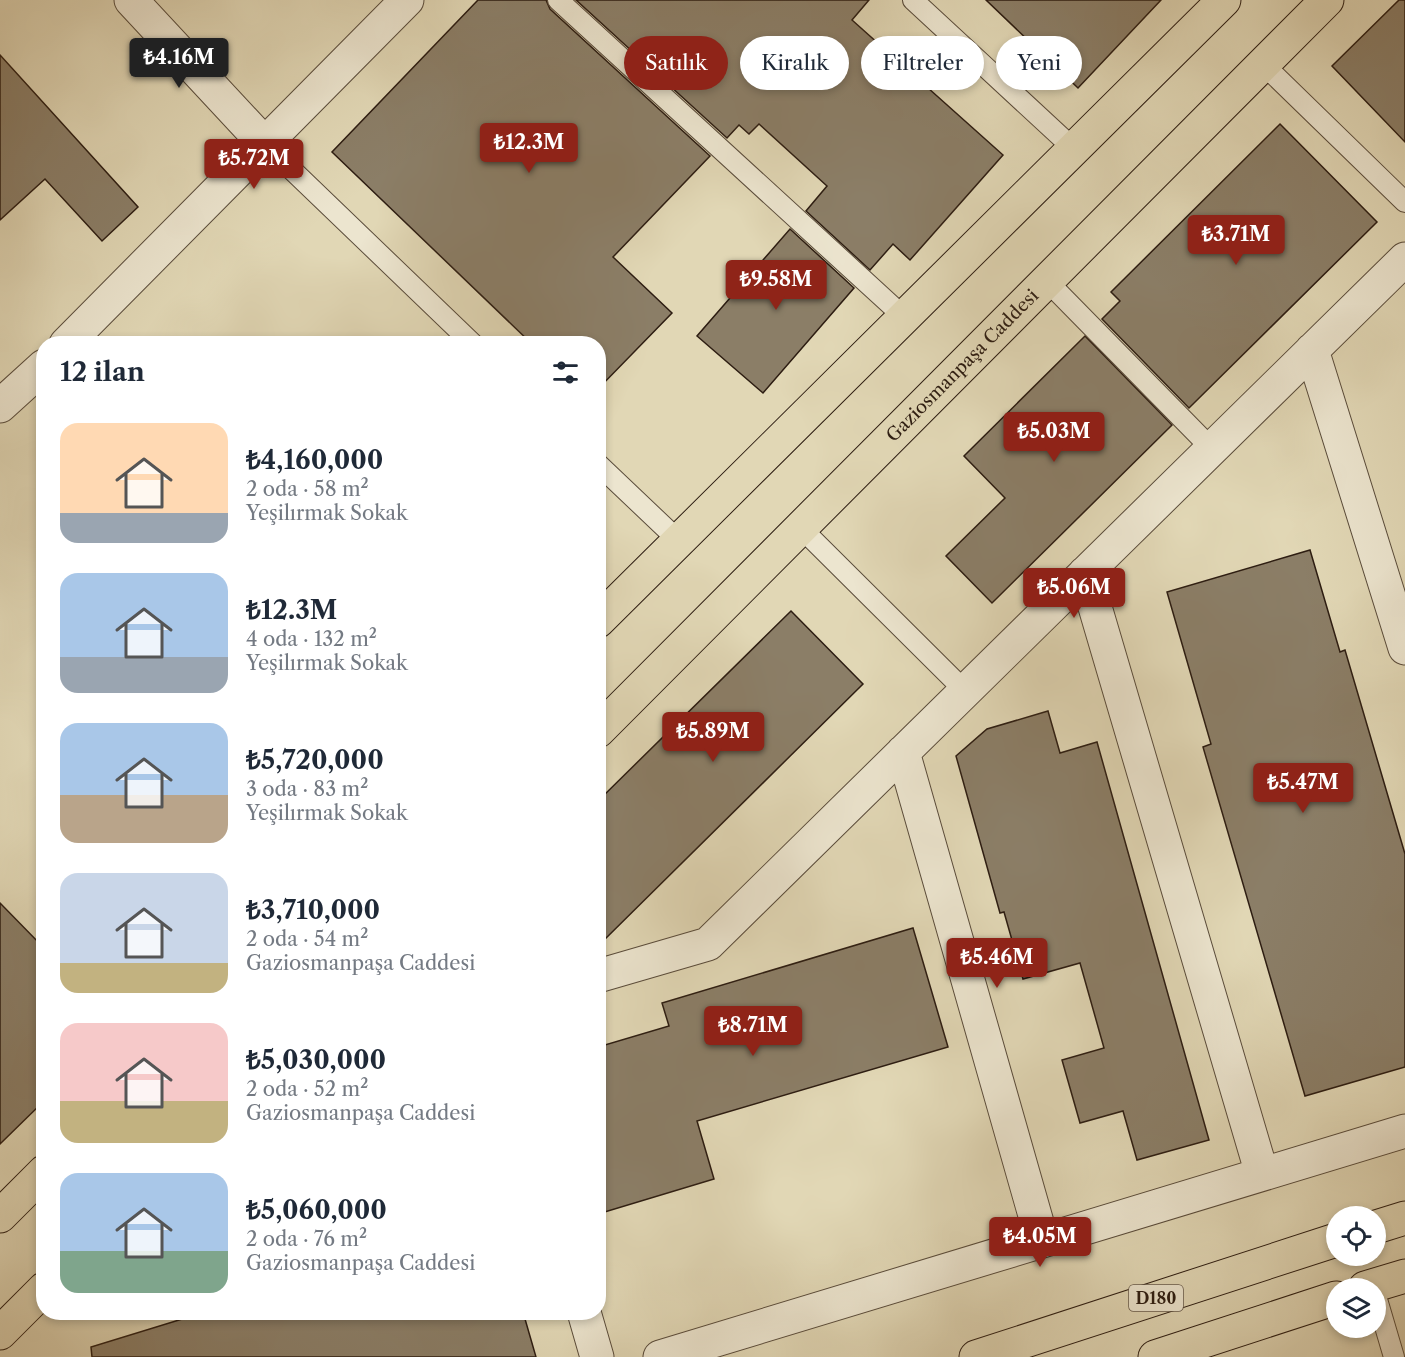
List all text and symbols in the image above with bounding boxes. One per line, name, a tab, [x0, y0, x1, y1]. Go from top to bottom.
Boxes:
chip: Satılık	[624, 36, 728, 90]
chip: Kiralık	[740, 36, 849, 90]
chip: Filtreler	[861, 36, 984, 90]
chip: Yeni	[996, 36, 1082, 90]
pin: ₺4.16M	[130, 38, 228, 89]
text: ₺4.16M	[143, 45, 215, 69]
pin: ₺12.3M	[480, 123, 578, 174]
text: ₺12.3M	[494, 130, 564, 154]
pin: ₺5.72M	[205, 139, 303, 190]
text: ₺5.72M	[218, 146, 290, 170]
pin: ₺3.71M	[1187, 215, 1285, 266]
text: ₺3.71M	[1202, 222, 1270, 246]
pin: ₺9.58M	[727, 260, 825, 311]
text: ₺9.58M	[740, 267, 812, 291]
street label: Gaziosmanpaşa Caddesi	[882, 284, 1043, 447]
text: 12 ilan	[60, 356, 145, 388]
icon: filters	[549, 356, 582, 389]
pin: ₺5.03M	[1005, 412, 1103, 463]
text: ₺5.03M	[1017, 419, 1091, 443]
text: ₺4,160,000	[246, 444, 383, 476]
icon: home	[108, 447, 180, 519]
text: 2 oda · 58 m²	[246, 477, 369, 501]
text: Yeşilırmak Sokak	[246, 501, 408, 525]
pin: ₺5.06M	[1025, 568, 1123, 619]
text: ₺5.06M	[1037, 575, 1111, 599]
text: ₺12.3M	[246, 594, 337, 626]
icon: home	[108, 597, 180, 669]
text: 4 oda · 132 m²	[246, 627, 377, 651]
text: Yeşilırmak Sokak	[246, 651, 408, 675]
pin: ₺5.89M	[664, 712, 762, 763]
text: ₺5.89M	[676, 719, 750, 743]
text: ₺5,720,000	[246, 744, 384, 776]
icon: home	[108, 747, 180, 819]
pin: ₺5.47M	[1254, 763, 1352, 814]
text: ₺5.47M	[1267, 770, 1339, 794]
text: 3 oda · 83 m²	[246, 777, 368, 801]
text: Yeşilırmak Sokak	[246, 801, 408, 825]
text: ₺3,710,000	[246, 894, 380, 926]
icon: home	[108, 897, 180, 969]
text: 2 oda · 54 m²	[246, 927, 368, 951]
pin: ₺5.46M	[948, 938, 1046, 989]
text: ₺5.46M	[960, 945, 1034, 969]
text: Gaziosmanpaşa Caddesi	[246, 951, 475, 975]
pin: ₺8.71M	[704, 1006, 802, 1057]
text: ₺8.71M	[718, 1013, 788, 1037]
text: ₺5,030,000	[246, 1044, 386, 1076]
icon: home	[108, 1047, 180, 1119]
text: 2 oda · 52 m²	[246, 1077, 368, 1101]
text: Gaziosmanpaşa Caddesi	[246, 1101, 475, 1125]
text: ₺5,060,000	[246, 1194, 387, 1226]
icon: home	[108, 1197, 180, 1269]
map controls	[1326, 1206, 1386, 1338]
button: locate	[1326, 1206, 1386, 1266]
pin: ₺4.05M	[991, 1217, 1089, 1268]
text: ₺4.05M	[1003, 1224, 1077, 1248]
text: 2 oda · 76 m²	[246, 1227, 367, 1251]
text: Gaziosmanpaşa Caddesi	[246, 1251, 475, 1275]
button: layers	[1326, 1278, 1386, 1338]
road number: D180	[1129, 1285, 1183, 1311]

